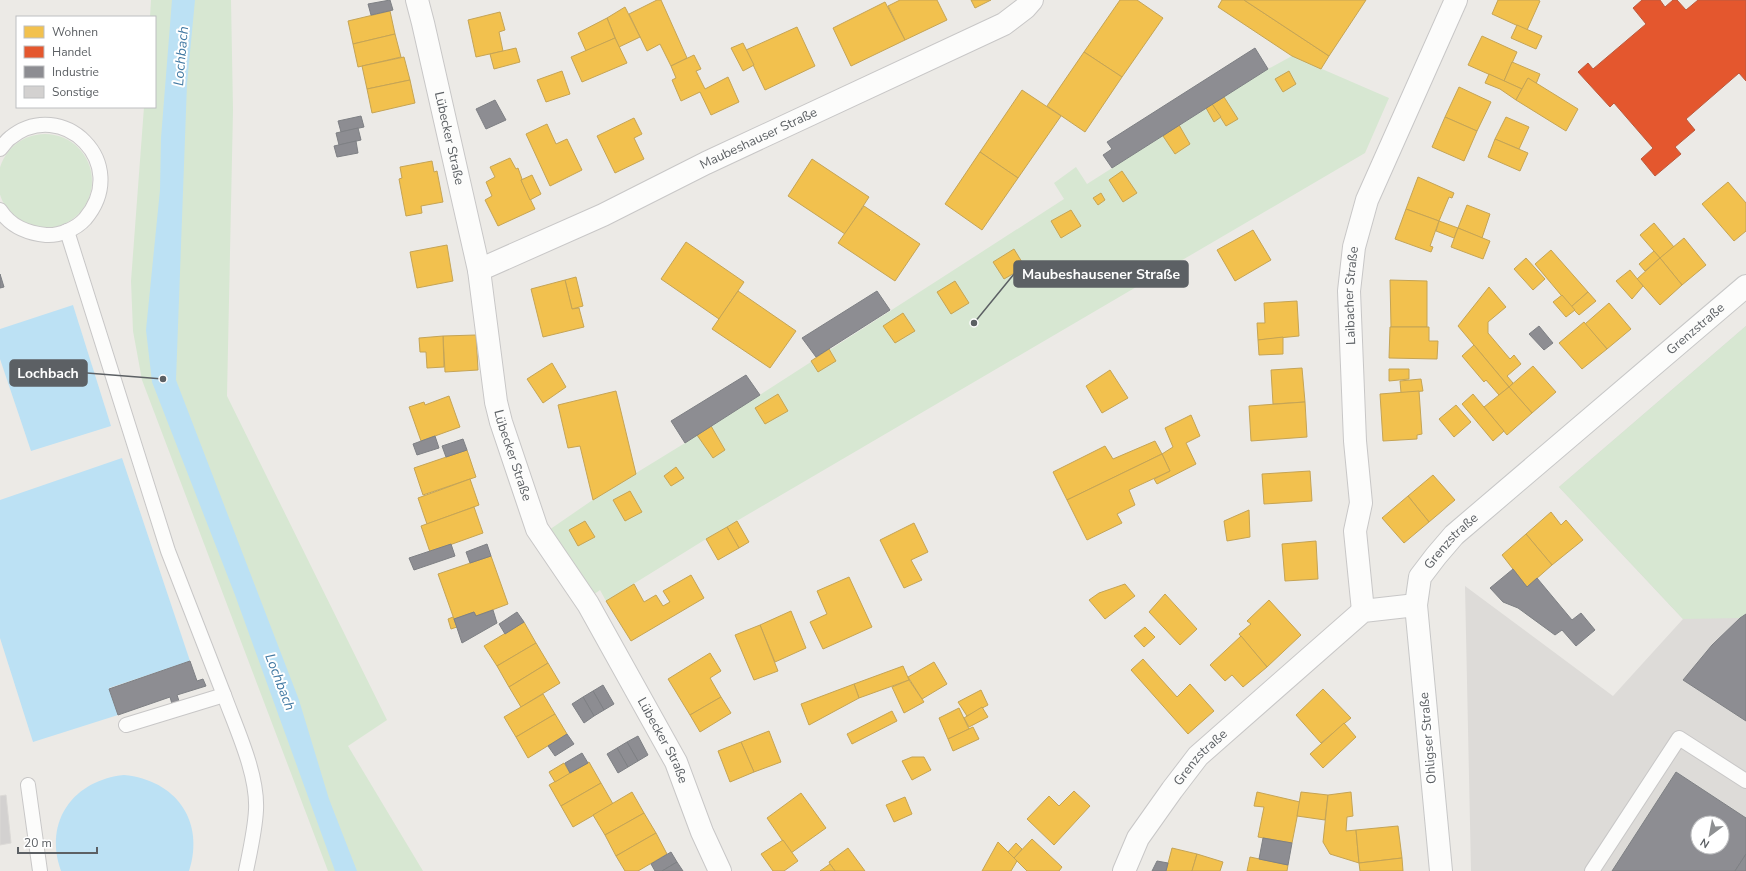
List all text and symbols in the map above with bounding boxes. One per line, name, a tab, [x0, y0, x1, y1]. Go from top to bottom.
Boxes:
legend	[16, 16, 156, 108]
text: Wohnen	[52, 24, 98, 40]
water label: Lochbach	[169, 25, 193, 87]
text: Handel	[52, 44, 92, 60]
text: Industrie	[52, 64, 99, 80]
text: Sonstige	[52, 84, 99, 100]
street label: Lübecker Straße	[430, 90, 468, 187]
street label: Maubeshauser Straße	[697, 103, 820, 174]
street label: Laibacher Straße	[1340, 245, 1363, 345]
callout: Maubeshausener Straße	[1014, 261, 1188, 287]
text: Maubeshausener Straße	[1022, 265, 1180, 284]
street label: Grenzstraße	[1663, 299, 1729, 359]
callout: Lochbach	[10, 360, 87, 386]
text: Lochbach	[17, 364, 79, 383]
street label: Lübecker Straße	[489, 408, 536, 503]
street label: Grenzstraße	[1420, 509, 1482, 573]
water label: Lochbach	[260, 651, 300, 713]
street label: Ohligser Straße	[1415, 691, 1441, 785]
street label: Lübecker Straße	[633, 694, 692, 786]
street label: Grenzstraße	[1169, 725, 1231, 789]
north arrow	[1690, 815, 1730, 855]
scale bar	[18, 829, 97, 855]
text: 20 m	[24, 835, 52, 851]
text: N	[1697, 835, 1712, 852]

